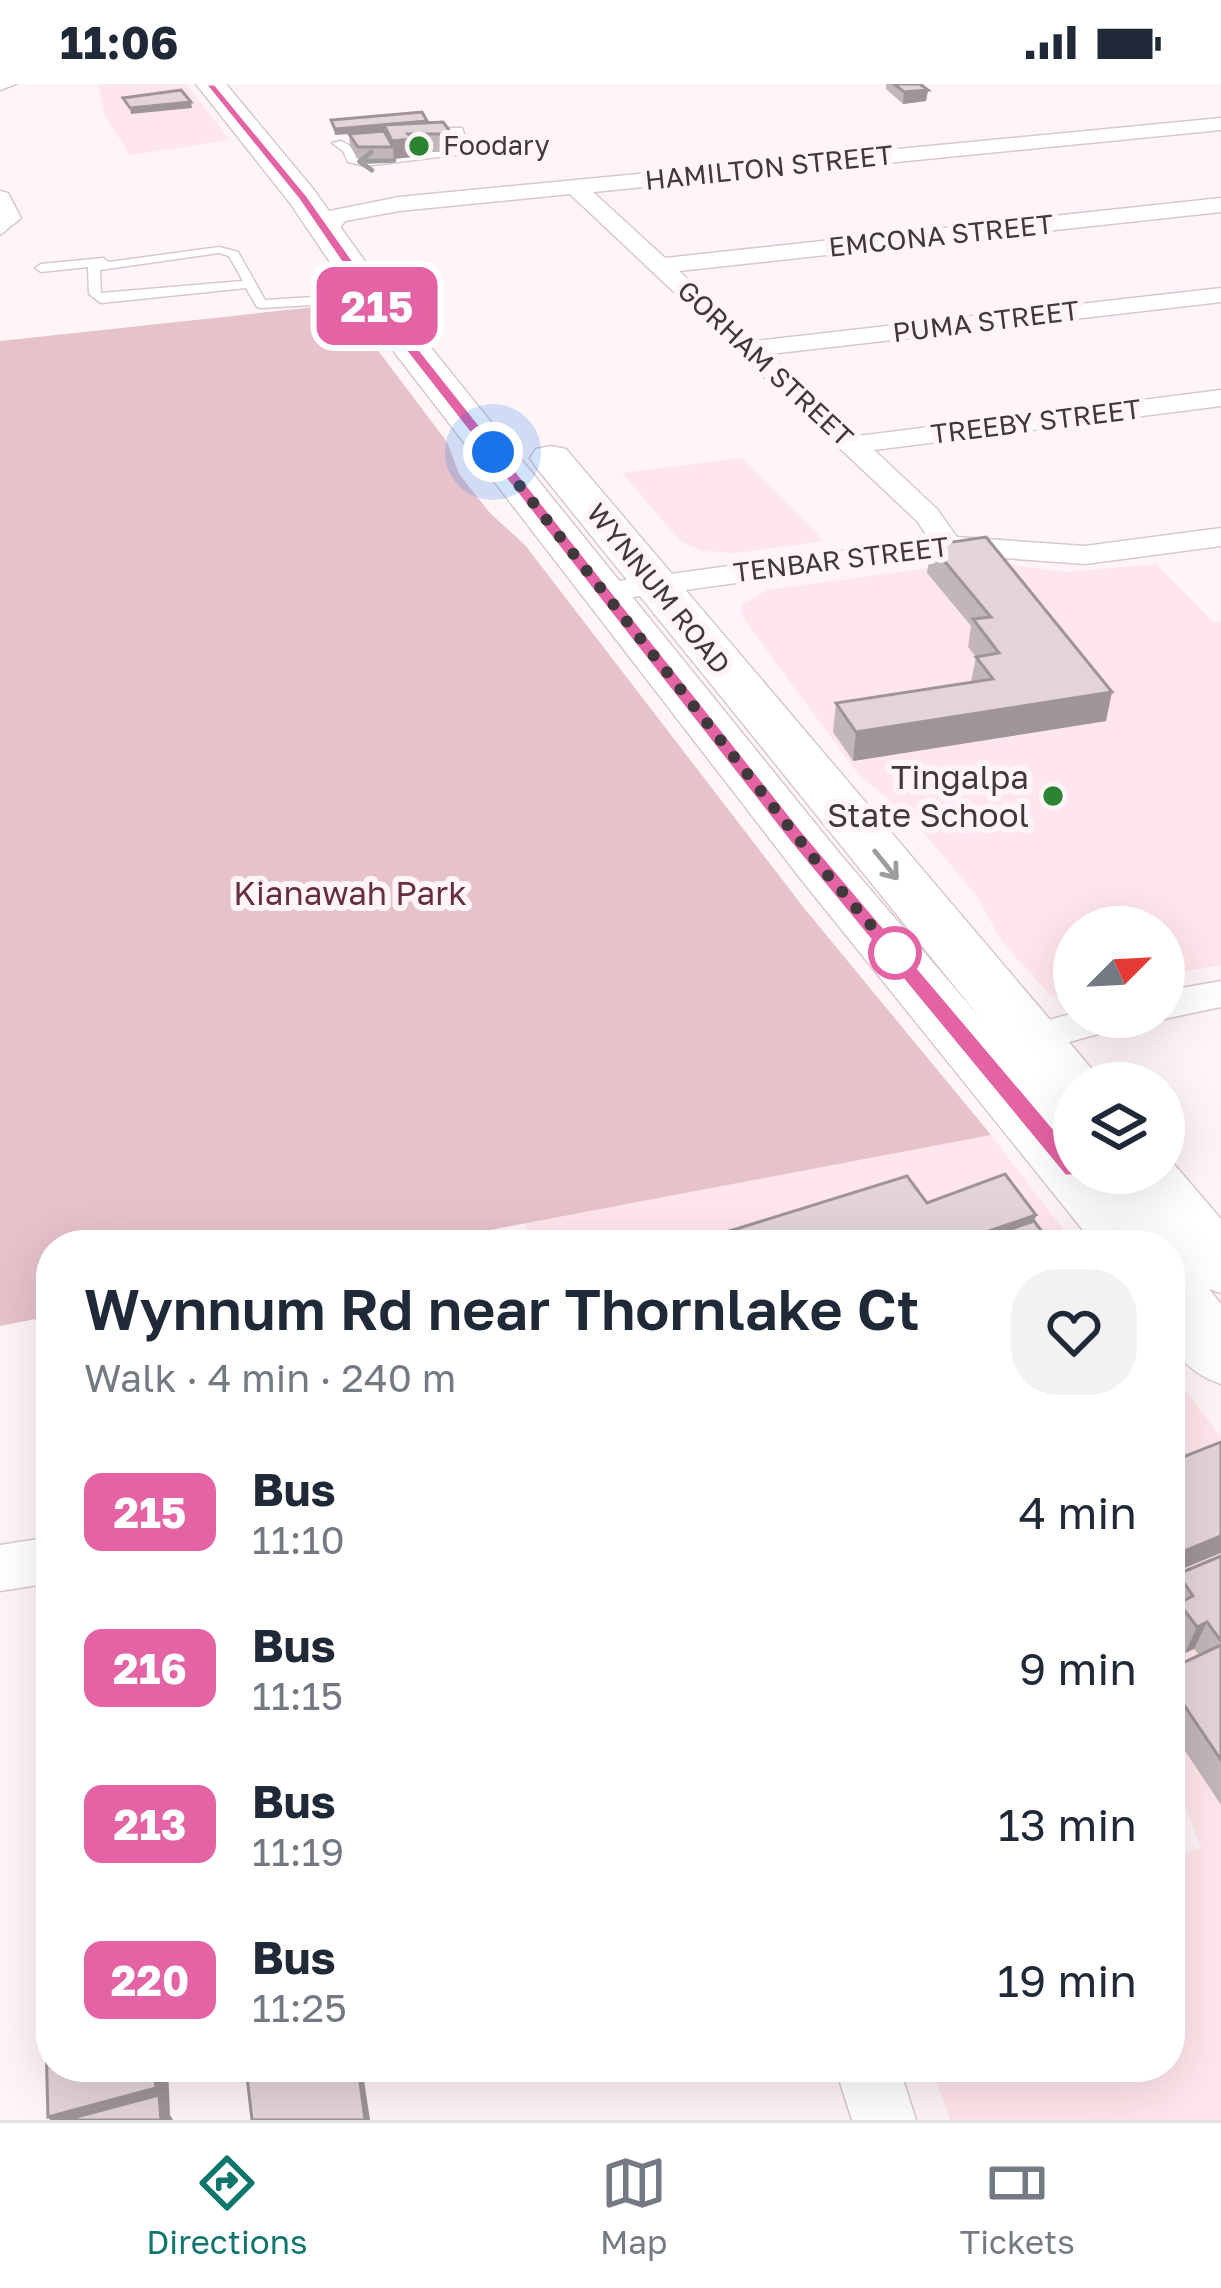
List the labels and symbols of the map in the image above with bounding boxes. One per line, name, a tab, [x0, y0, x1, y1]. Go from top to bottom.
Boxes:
place label: Foodary	[443, 129, 550, 161]
marker: Foodary	[406, 133, 432, 159]
street label: HAMILTON STREET	[643, 138, 895, 196]
one-way arrow	[357, 150, 396, 173]
street label: EMCONA STREET	[827, 207, 1055, 263]
line badge: 215	[308, 267, 446, 345]
street label: GORHAM STREET	[671, 274, 860, 453]
street label: PUMA STREET	[891, 294, 1081, 348]
street label: TREEBY STREET	[929, 392, 1143, 450]
your location	[463, 422, 523, 482]
street label: WYNNUM ROAD	[581, 497, 737, 680]
street label: TENBAR STREET	[731, 530, 951, 588]
place label: Tingalpa State School	[827, 757, 1029, 834]
marker: Tingalpa State School	[1040, 783, 1066, 809]
one-way arrow	[872, 849, 900, 880]
park label: Kianawah Park	[233, 873, 467, 912]
north arrow	[1053, 906, 1185, 1038]
unlabelled marker	[870, 928, 920, 978]

